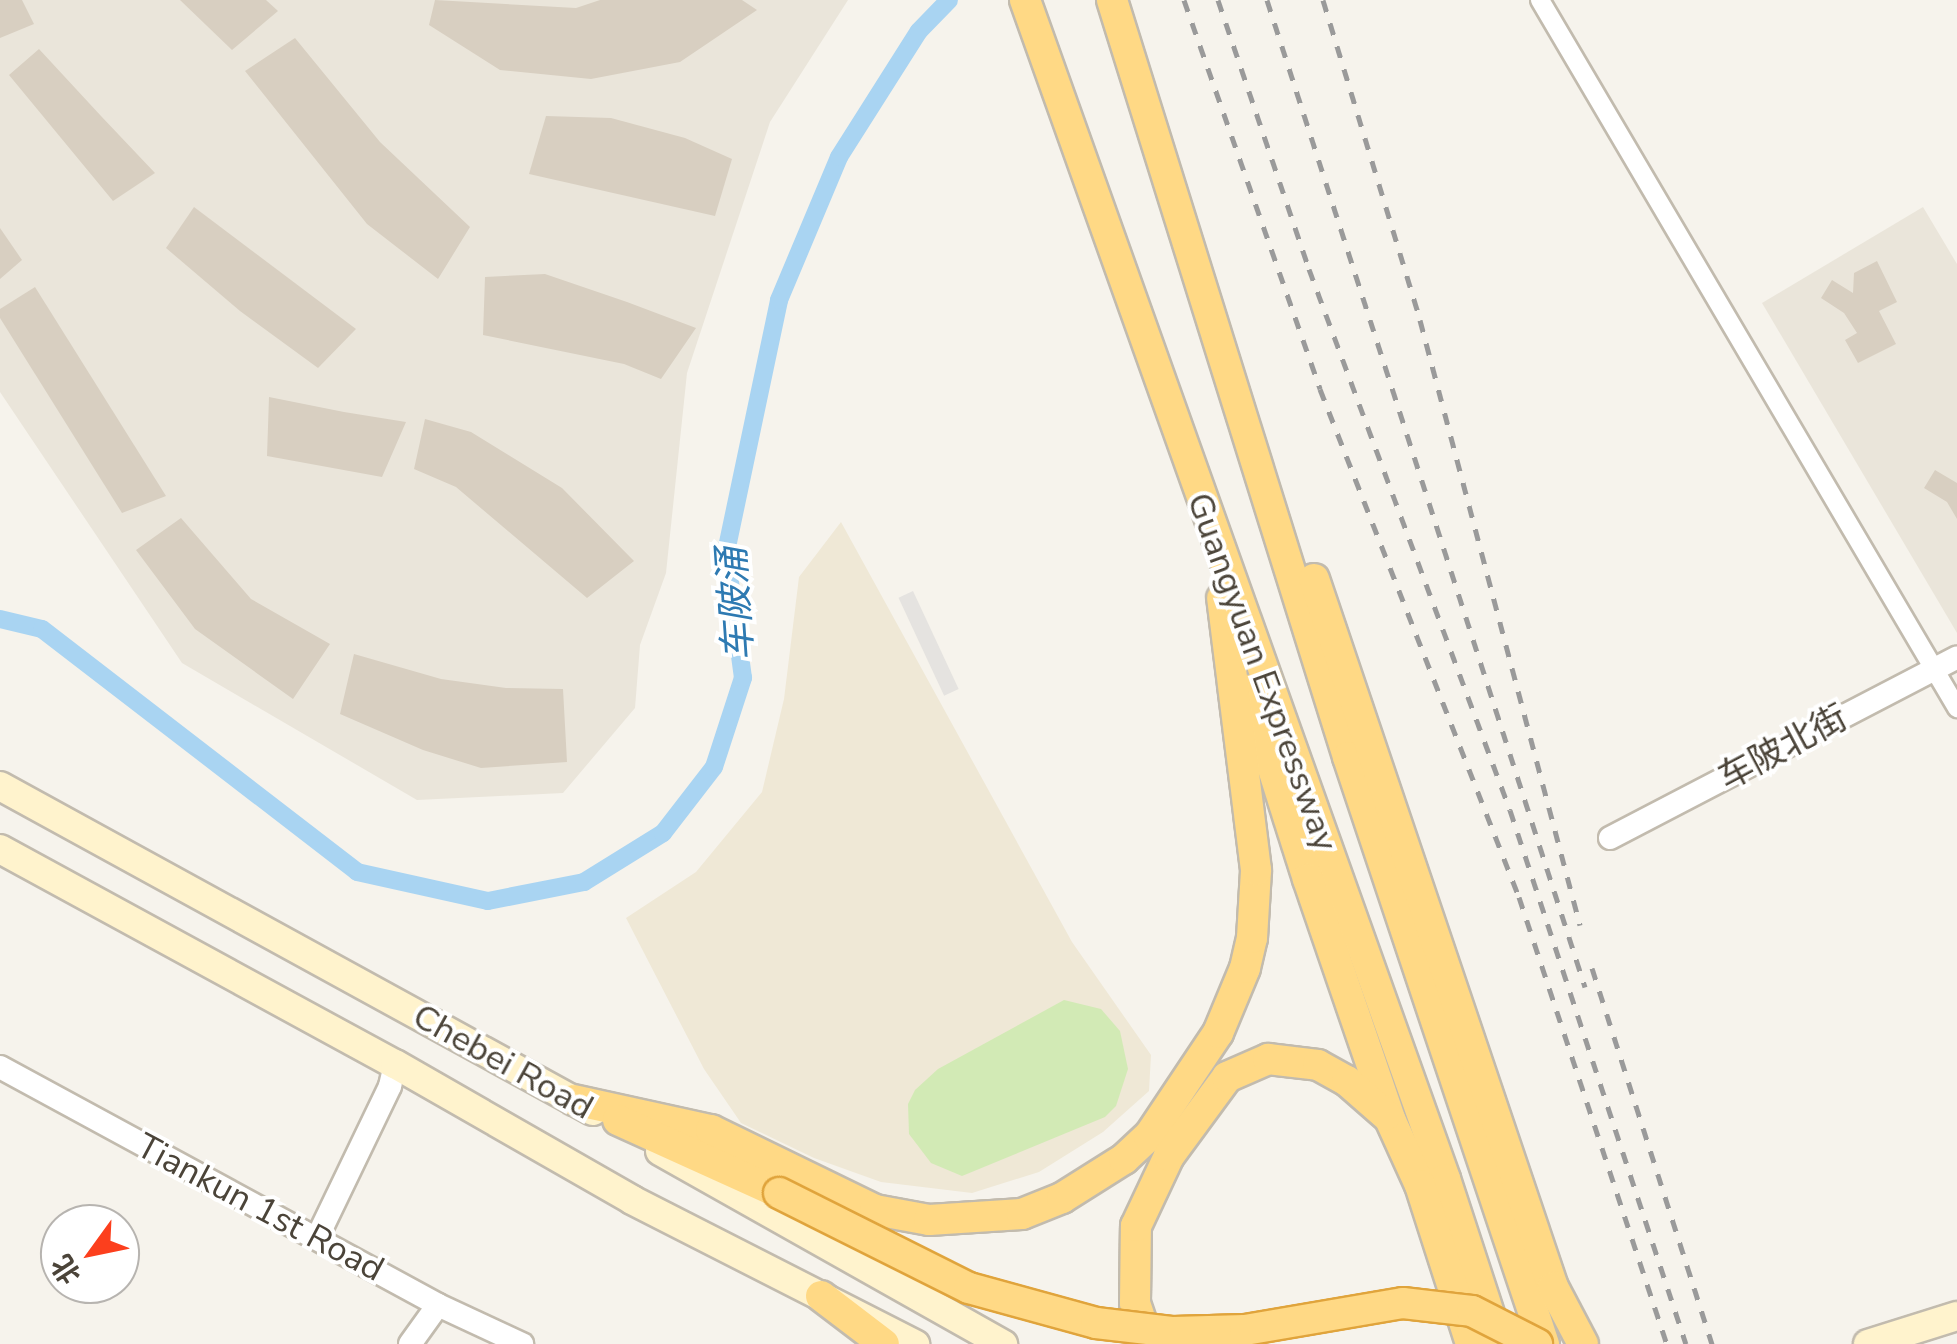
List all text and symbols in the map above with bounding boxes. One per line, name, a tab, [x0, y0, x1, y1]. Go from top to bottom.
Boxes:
street label: Guangyuan Expressway	[1178, 487, 1346, 857]
water label: 车陂涌	[709, 546, 763, 662]
street label: 车陂北街	[1711, 697, 1855, 799]
street label: Chebei Road	[406, 995, 600, 1129]
street label: Tiankun 1st Road	[129, 1125, 391, 1291]
north arrow	[40, 1204, 140, 1304]
text: 北	[43, 1247, 90, 1291]

